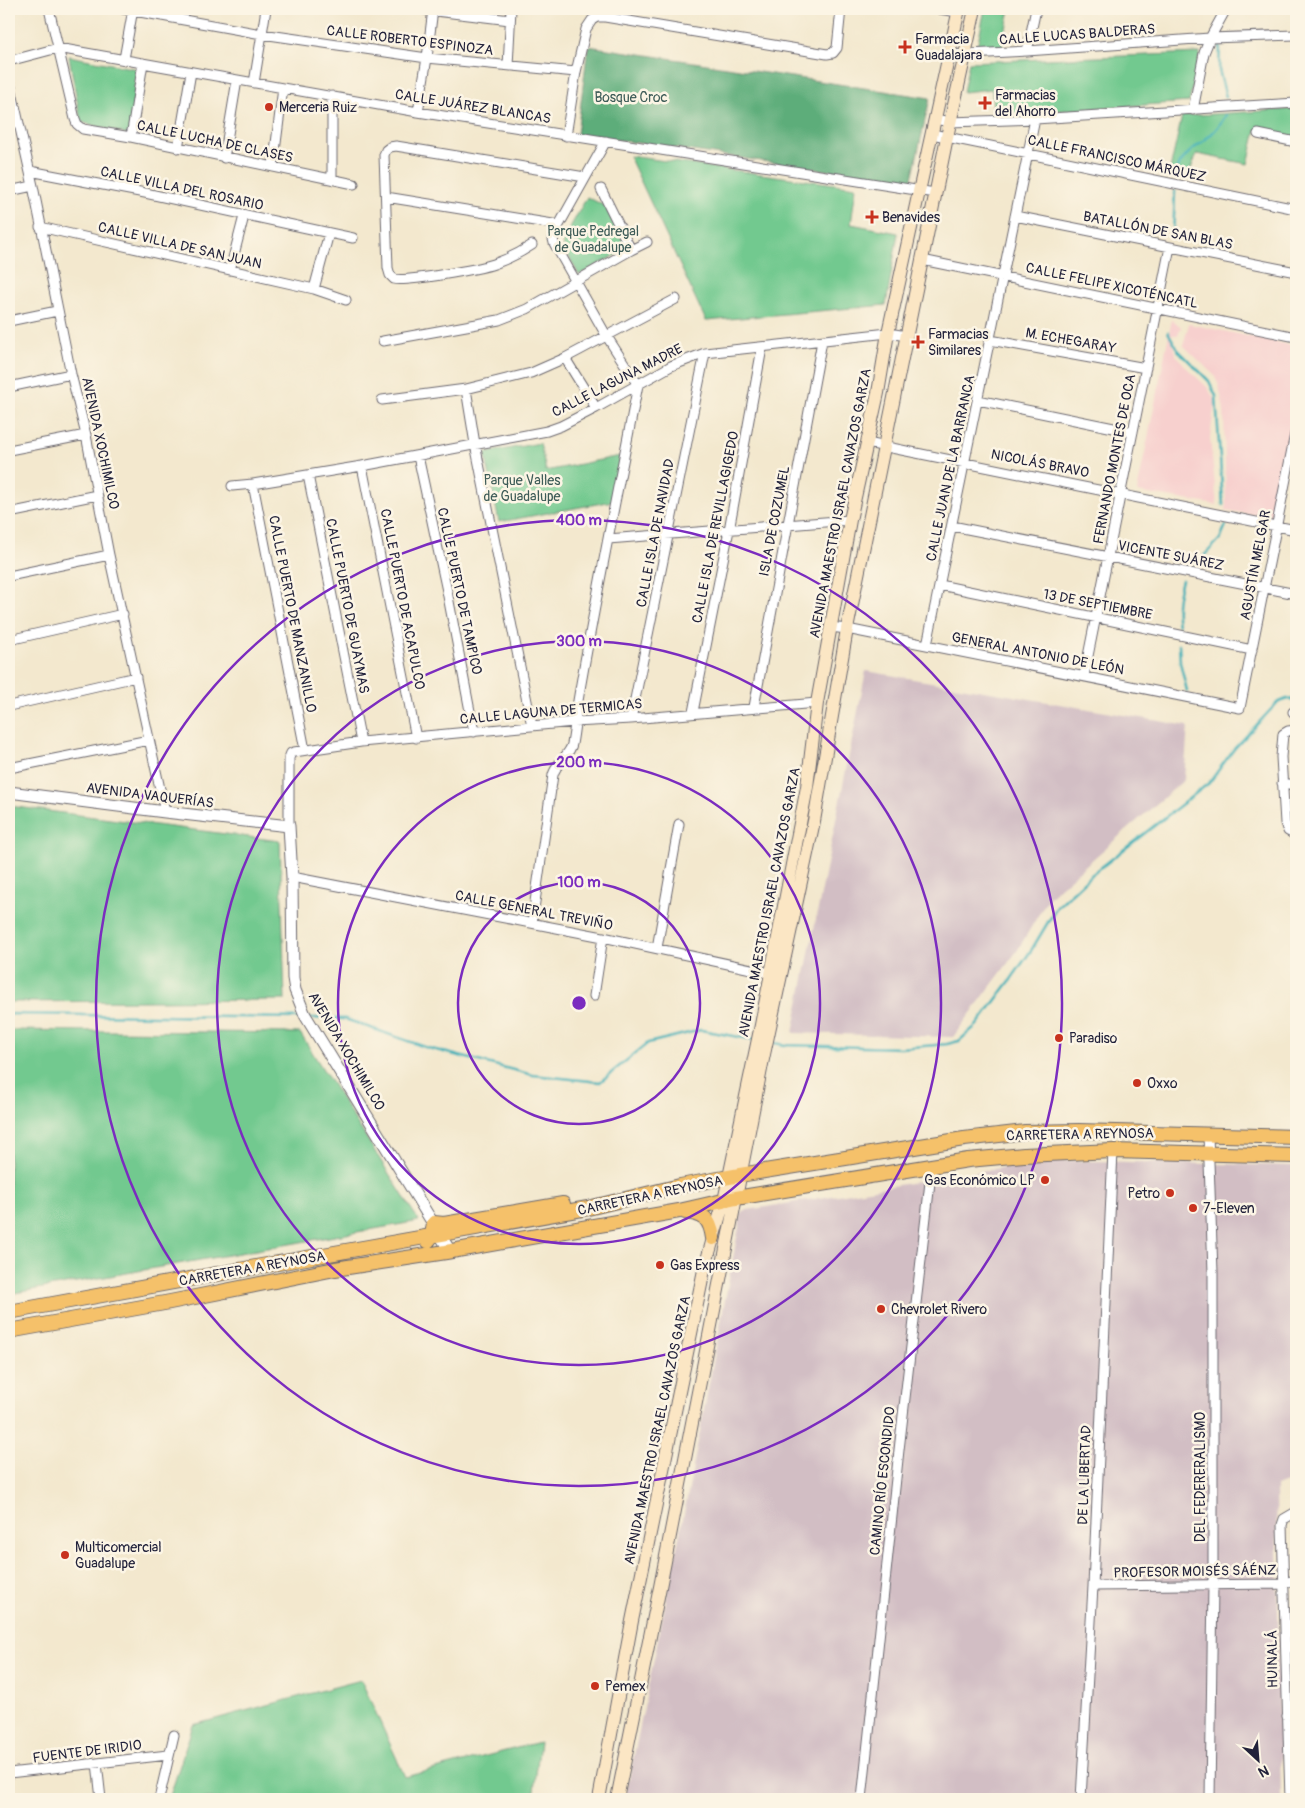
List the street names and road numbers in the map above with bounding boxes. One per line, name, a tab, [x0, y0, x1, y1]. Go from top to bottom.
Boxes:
street label: CALLE LUCAS BALDERAS	[999, 21, 1156, 48]
street label: CALLE ROBERTO ESPINOZA	[326, 22, 494, 59]
street label: CALLE JUÁREZ BLANCAS	[394, 85, 552, 127]
street label: CALLE LUCHA DE CLASES	[135, 117, 294, 166]
street label: CALLE FRANCISCO MÁRQUEZ	[1026, 130, 1208, 186]
street label: CALLE VILLA DEL ROSARIO	[99, 163, 265, 214]
street label: BATALLÓN DE SAN BLAS	[1082, 207, 1234, 253]
street label: CALLE VILLA DE SAN JUAN	[96, 218, 263, 273]
street label: CALLE FELIPE XICOTÉNCATL	[1024, 258, 1200, 312]
street label: M. ECHEGARAY	[1024, 324, 1117, 357]
street label: CALLE LAGUNA MADRE	[549, 340, 685, 421]
street label: AVENIDA MAESTRO ISRAEL CAVAZOS GARZA	[806, 367, 875, 639]
street label: CALLE JUAN DE LA BARRANCA	[922, 373, 979, 563]
street label: FERNANDO MONTES DE OCA	[1090, 373, 1139, 546]
street label: AVENIDA XOCHIMILCO	[78, 375, 123, 511]
street label: CALLE ISLA DE REVILLAGIGEDO	[689, 430, 742, 624]
street label: NICOLÁS BRAVO	[989, 445, 1091, 481]
street label: CALLE ISLA DE NAVIDAD	[633, 457, 678, 609]
street label: ISLA DE COZUMEL	[755, 464, 794, 578]
street label: CALLE PUERTO DE TAMPICO	[434, 506, 486, 676]
street label: CALLE PUERTO DE ACAPULCO	[377, 507, 428, 691]
street label: AGUSTÍN MELGAR	[1236, 508, 1274, 622]
street label: CALLE PUERTO DE MANZANILLO	[265, 514, 320, 714]
street label: CALLE PUERTO DE GUAYMAS	[322, 517, 373, 695]
street label: VICENTE SUÁREZ	[1116, 536, 1226, 574]
street label: 13 DE SEPTIEMBRE	[1042, 586, 1154, 623]
street label: GENERAL ANTONIO DE LEÓN	[950, 627, 1126, 679]
street label: CALLE LAGUNA DE TERMICAS	[459, 695, 643, 728]
street label: AVENIDA MAESTRO ISRAEL CAVAZOS GARZA	[735, 766, 804, 1038]
street label: AVENIDA VAQUERÍAS	[85, 778, 215, 812]
street label: CALLE GENERAL TREVIÑO	[454, 886, 614, 934]
street label: AVENIDA XOCHIMILCO	[305, 989, 389, 1113]
street label: CARRETERA A REYNOSA	[1006, 1125, 1154, 1144]
street label: CARRETERA A REYNOSA	[576, 1172, 724, 1219]
street label: CARRETERA A REYNOSA	[178, 1247, 326, 1290]
street label: AVENIDA MAESTRO ISRAEL CAVAZOS GARZA	[621, 1294, 694, 1566]
street label: CAMINO RÍO ESCONDIDO	[865, 1406, 899, 1556]
street label: DEL FEDERERALISMO	[1192, 1412, 1209, 1542]
street label: DE LA LIBERTAD	[1074, 1425, 1095, 1525]
street label: PROFESOR MOISÉS SÁÉNZ	[1113, 1561, 1277, 1581]
street label: HUINALÁ	[1262, 1630, 1282, 1688]
street label: FUENTE DE IRIDIO	[32, 1736, 143, 1767]

